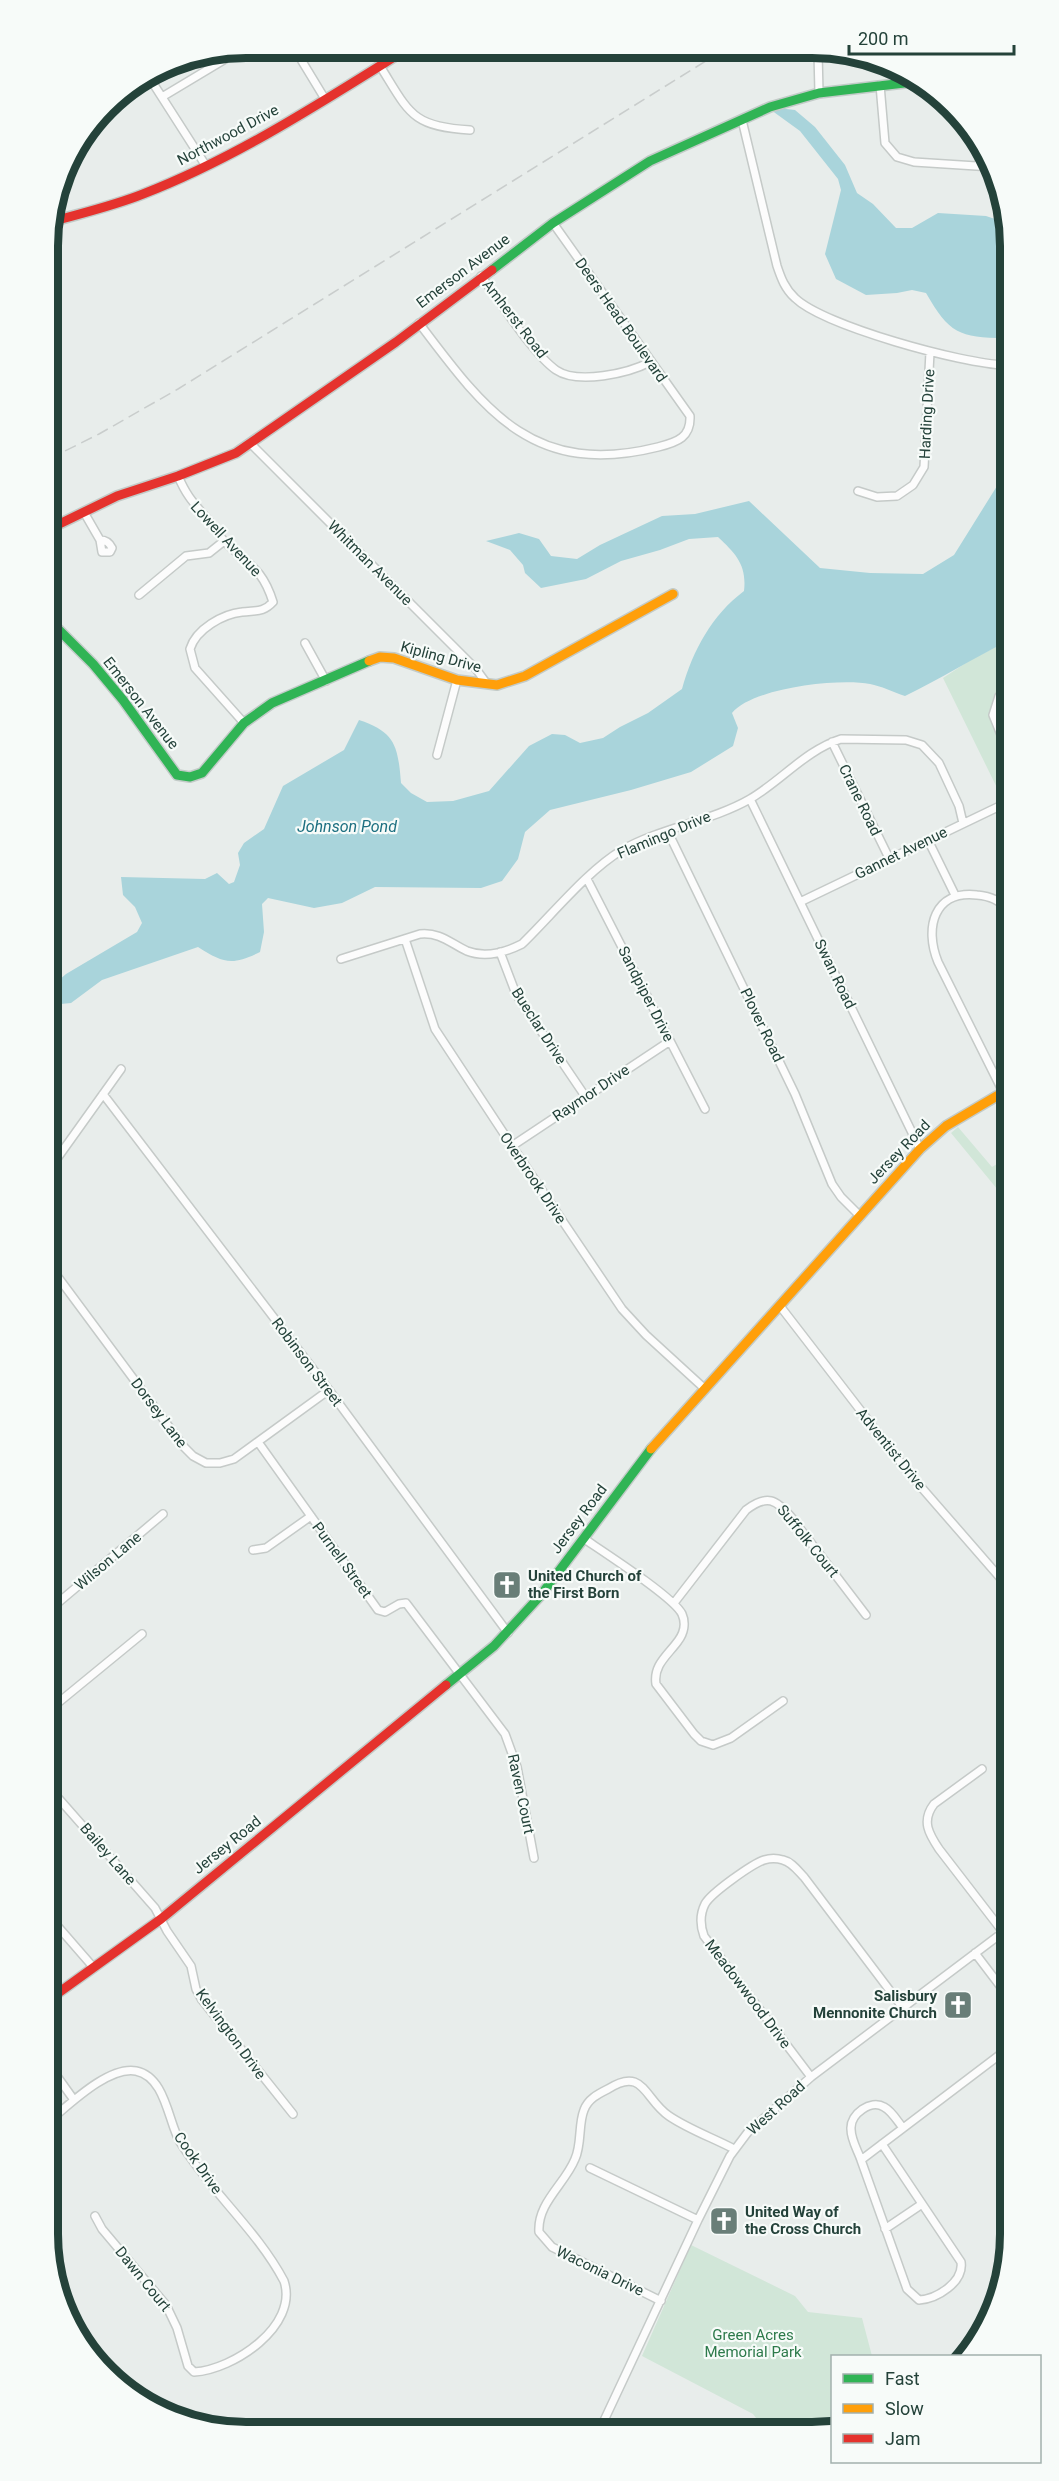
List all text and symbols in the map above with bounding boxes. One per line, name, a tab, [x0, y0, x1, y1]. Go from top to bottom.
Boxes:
scale bar	[849, 18, 1014, 56]
text: 200 m	[858, 28, 909, 49]
street label: Northwood Drive	[174, 101, 282, 169]
street label: Emerson Avenue	[413, 230, 513, 312]
street label: Deers Head Boulevard	[571, 254, 671, 386]
street label: Amherst Road	[479, 276, 551, 362]
street label: Harding Drive	[916, 369, 938, 459]
street label: Lowell Avenue	[187, 498, 265, 580]
street label: Whitman Avenue	[324, 517, 416, 609]
street label: Kipling Drive	[399, 638, 483, 676]
street label: Emerson Avenue	[99, 653, 183, 753]
street label: Crane Road	[835, 761, 885, 839]
street label: Flamingo Drive	[615, 807, 713, 863]
water label: Johnson Pond	[297, 817, 397, 836]
street label: Gannet Avenue	[852, 823, 950, 883]
street label: Swan Road	[811, 936, 859, 1012]
street label: Sandpiper Drive	[614, 943, 678, 1045]
street label: Bueclar Drive	[508, 984, 570, 1068]
street label: Plover Road	[736, 985, 788, 1065]
street label: Raymor Drive	[549, 1061, 633, 1125]
street label: Jersey Road	[864, 1116, 934, 1188]
street label: Overbrook Drive	[496, 1129, 570, 1227]
street label: Robinson Street	[268, 1314, 346, 1410]
street label: Dorsey Lane	[127, 1375, 191, 1451]
street label: Adventist Drive	[852, 1404, 930, 1494]
street label: Jersey Road	[547, 1481, 611, 1557]
street label: Suffolk Court	[773, 1501, 843, 1581]
street label: Purnell Street	[308, 1518, 376, 1602]
street label: Wilson Lane	[71, 1528, 145, 1594]
place label: United Church of the First Born	[528, 1567, 642, 1602]
church icon: United Church of the First Born	[491, 1569, 523, 1601]
street label: Raven Court	[504, 1752, 538, 1836]
street label: Jersey Road	[189, 1812, 265, 1878]
street label: Bailey Lane	[76, 1819, 140, 1889]
street label: Meadowwood Drive	[701, 1936, 795, 2052]
street label: Kelvington Drive	[192, 1985, 270, 2083]
place label: Salisbury Mennonite Church	[813, 1987, 937, 2022]
church icon: Salisbury Mennonite Church	[942, 1989, 974, 2021]
street label: West Road	[743, 2077, 809, 2139]
street label: Cook Drive	[170, 2128, 226, 2198]
place label: United Way of the Cross Church	[745, 2203, 861, 2238]
church icon: United Way of the Cross Church	[708, 2205, 740, 2237]
street label: Waconia Drive	[553, 2242, 647, 2300]
street label: Dawn Court	[111, 2243, 175, 2315]
park label: Green Acres Memorial Park	[704, 2326, 802, 2361]
legend	[831, 2355, 1041, 2463]
text: Fast	[885, 2368, 920, 2389]
text: Slow	[885, 2398, 924, 2419]
text: Jam	[885, 2428, 921, 2449]

